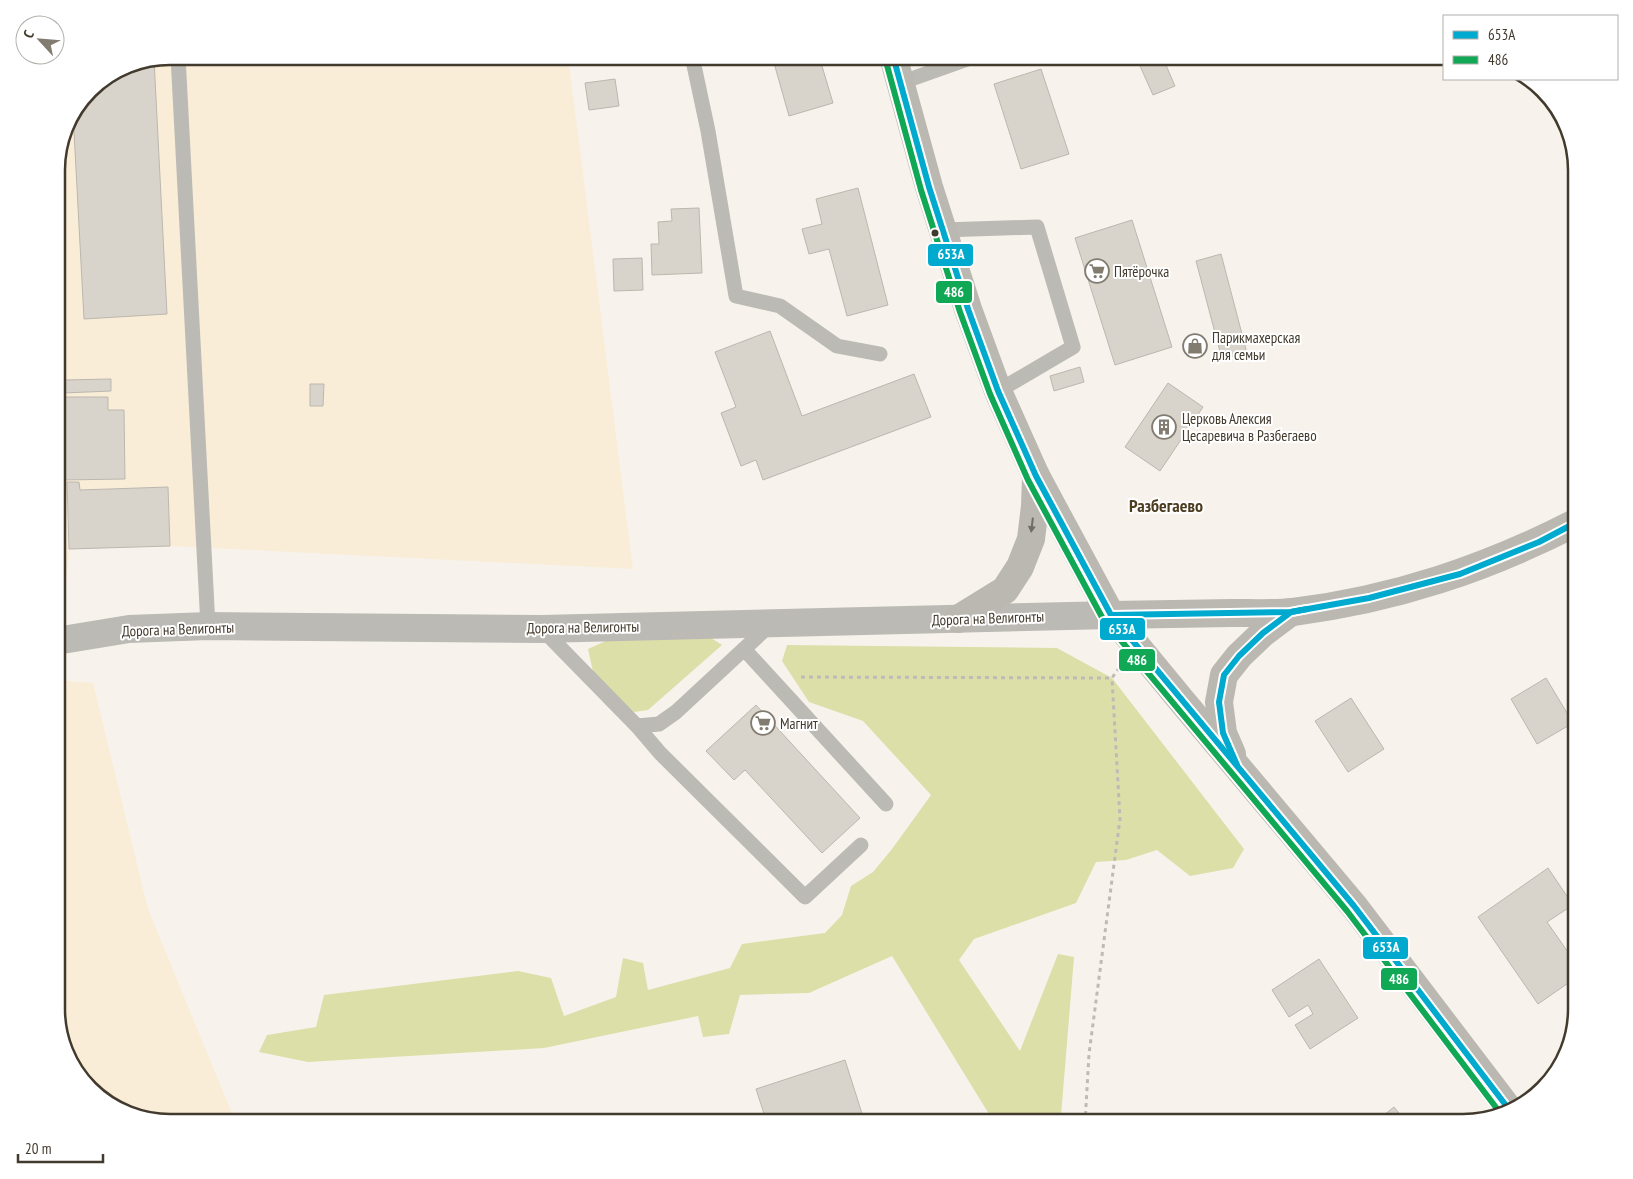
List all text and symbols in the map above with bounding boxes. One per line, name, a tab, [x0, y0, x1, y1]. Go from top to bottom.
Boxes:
north arrow	[15, 15, 65, 65]
legend	[1443, 15, 1618, 80]
text: 653А	[1488, 25, 1516, 44]
text: С	[19, 27, 38, 41]
text: 486	[1488, 50, 1509, 69]
unlabelled marker	[930, 228, 940, 238]
line badge: 653А	[927, 243, 974, 267]
text: 653А	[937, 245, 966, 263]
supermarket icon: Пятёрочка	[1084, 258, 1110, 284]
place label: Пятёрочка	[1114, 262, 1169, 281]
line badge: 486	[935, 280, 973, 304]
text: 486	[944, 283, 964, 301]
place label: Парикмахерская для семьи	[1212, 328, 1300, 364]
shop icon: Парикмахерская для семьи	[1182, 333, 1208, 359]
place label: Церковь Алексия Цесаревича в Разбегаево	[1182, 409, 1317, 445]
building icon: Церковь Алексия Цесаревича в Разбегаево	[1151, 414, 1177, 440]
district label: Разбегаево	[1129, 494, 1203, 517]
one-way arrow	[1028, 517, 1036, 533]
street label: Дорога на Велигонты	[931, 607, 1045, 629]
street label: Дорога на Велигонты	[527, 617, 639, 637]
line badge: 653А	[1099, 617, 1146, 641]
street label: Дорога на Велигонты	[121, 618, 235, 640]
text: 653А	[1108, 620, 1137, 638]
line badge: 486	[1118, 648, 1156, 672]
text: 486	[1127, 651, 1147, 669]
supermarket icon: Магнит	[750, 710, 776, 736]
place label: Магнит	[780, 714, 818, 733]
line badge: 653А	[1362, 936, 1409, 960]
text: 653А	[1372, 938, 1401, 956]
line badge: 486	[1380, 967, 1418, 991]
text: 486	[1389, 970, 1409, 988]
scale bar	[18, 1132, 102, 1164]
text: 20 m	[25, 1139, 51, 1158]

